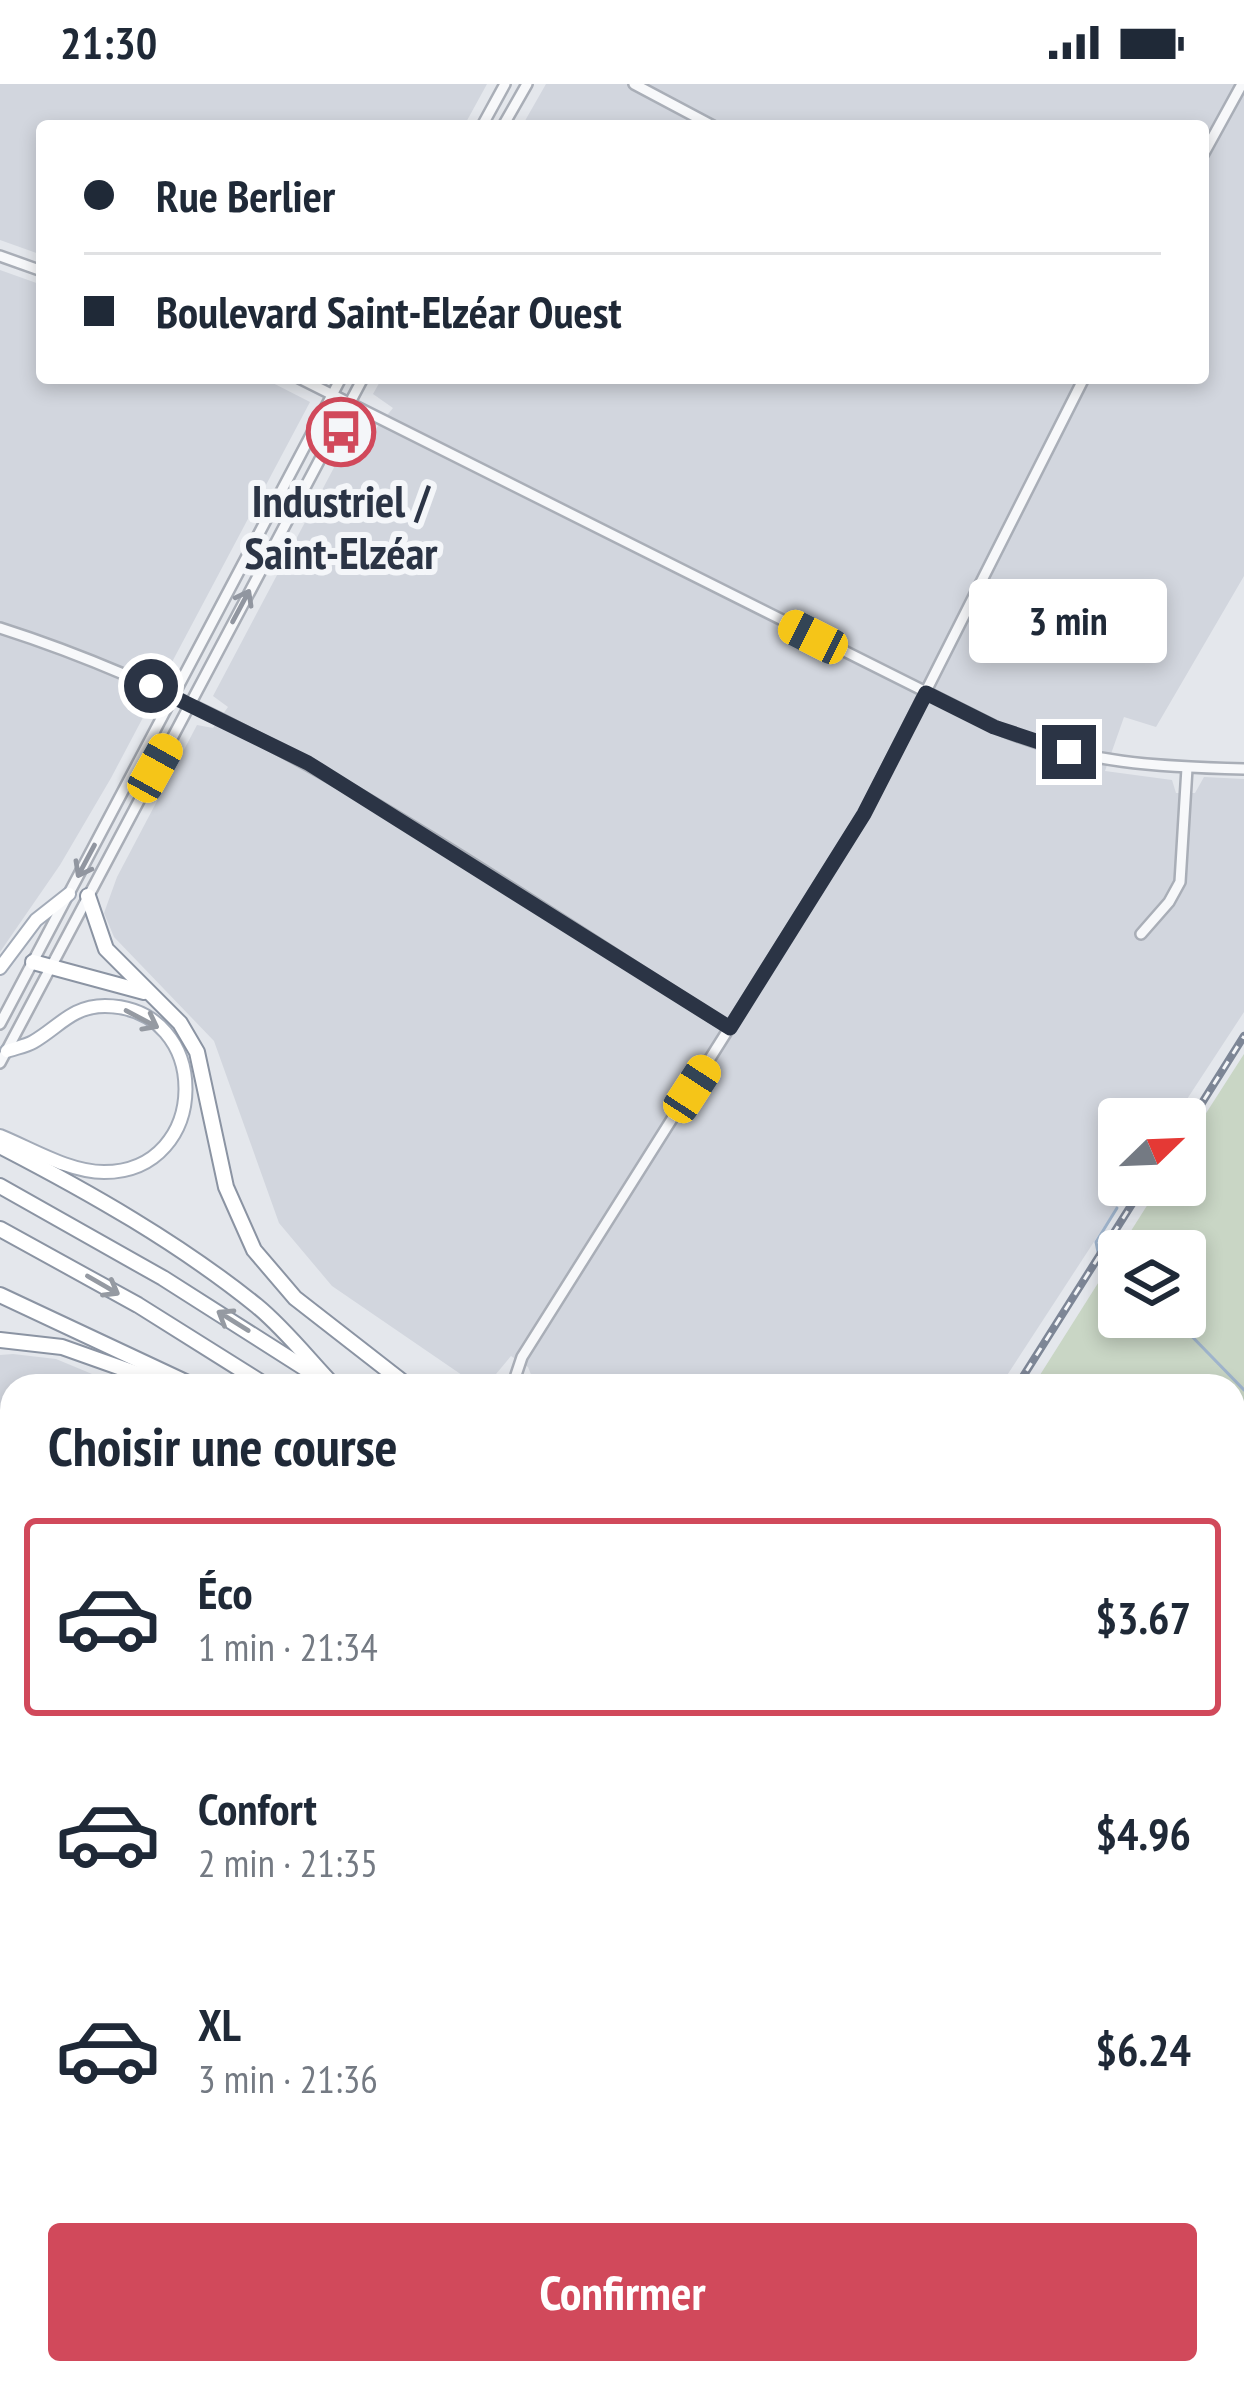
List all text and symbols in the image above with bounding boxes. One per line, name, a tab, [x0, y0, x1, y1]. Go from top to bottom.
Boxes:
text: 21:30	[60, 13, 157, 71]
text: Rue Berlier	[156, 166, 335, 224]
text: Boulevard Saint-Elzéar Ouest	[156, 282, 622, 340]
bus stop icon: Industriel / Saint-Elzéar	[306, 397, 376, 467]
place label: Industriel / Saint-Elzéar	[244, 471, 438, 581]
callout: 3 min	[970, 578, 1168, 662]
one-way arrow	[231, 589, 254, 625]
text: 3 min	[1029, 595, 1107, 646]
car	[773, 605, 853, 669]
route start	[124, 659, 178, 713]
route end	[1042, 725, 1096, 779]
car	[122, 728, 188, 808]
one-way arrow	[74, 843, 97, 879]
one-way arrow	[124, 1008, 160, 1031]
car	[657, 1049, 727, 1129]
north arrow	[1098, 1098, 1206, 1206]
map controls	[1098, 1098, 1206, 1338]
button: layers	[1098, 1230, 1206, 1338]
one-way arrow	[84, 1273, 119, 1297]
one-way arrow	[217, 1309, 251, 1334]
text: Choisir une course	[48, 1411, 398, 1481]
icon: car	[54, 1563, 162, 1671]
text: Éco	[198, 1563, 253, 1621]
text: $3.67	[1095, 1588, 1191, 1646]
text: 1 min · 21:34	[198, 1621, 378, 1672]
icon: car	[54, 1779, 162, 1887]
text: Confort	[198, 1779, 317, 1837]
text: $4.96	[1095, 1804, 1191, 1862]
text: 2 min · 21:35	[198, 1837, 378, 1888]
icon: car	[54, 1995, 162, 2103]
text: XL	[198, 1995, 241, 2053]
text: $6.24	[1095, 2020, 1191, 2078]
text: 3 min · 21:36	[198, 2053, 378, 2104]
button: Confirmer	[48, 2223, 1197, 2361]

